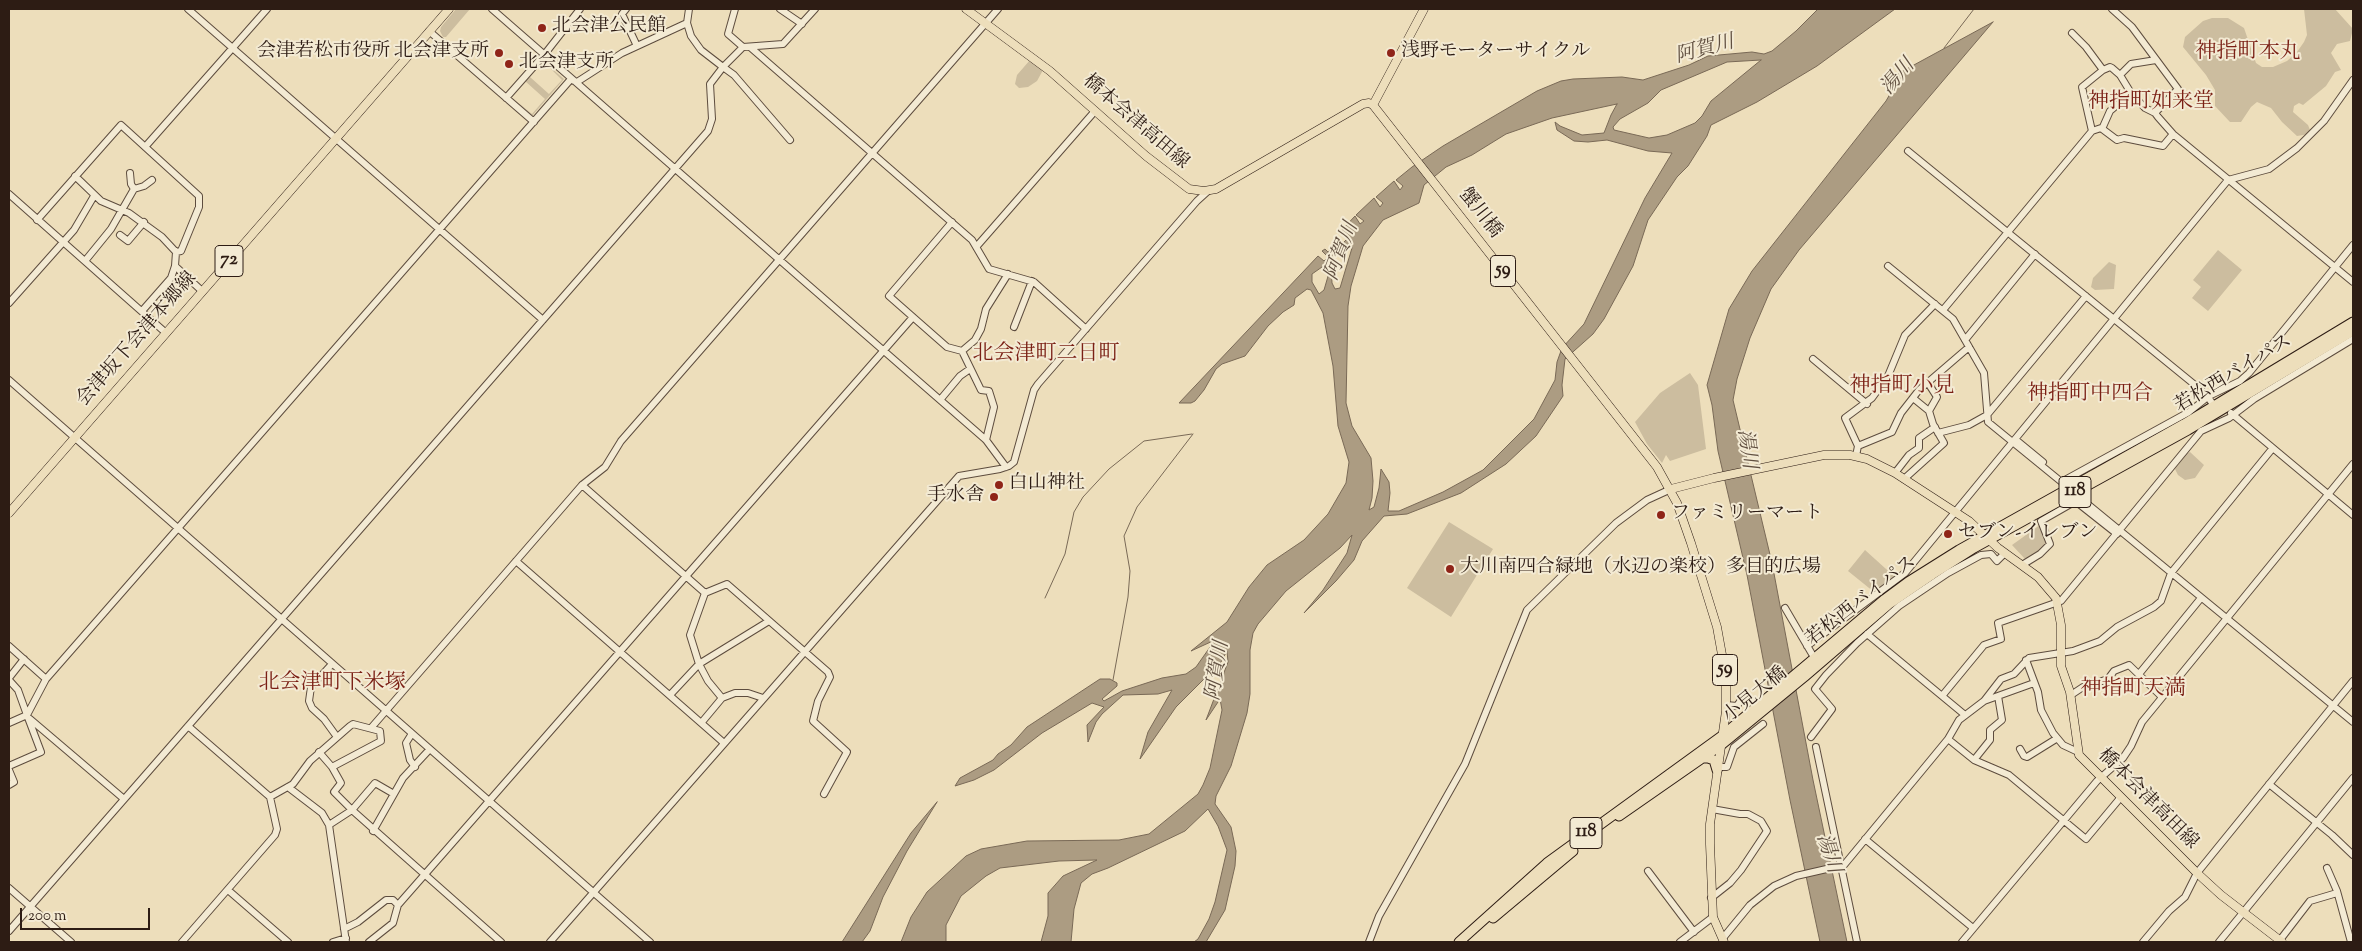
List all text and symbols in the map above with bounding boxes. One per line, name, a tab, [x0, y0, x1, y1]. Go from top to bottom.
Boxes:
place label: 北会津公民館	[552, 17, 666, 39]
marker: 北会津公民館	[536, 22, 548, 34]
water label: 阿賀川	[1673, 32, 1737, 70]
district label: 神指町本丸	[2196, 40, 2300, 66]
place label: 会津若松市役所 北会津支所	[257, 42, 489, 64]
place label: 浅野モーターサイクル	[1401, 42, 1590, 64]
marker: 会津若松市役所 北会津支所	[493, 47, 505, 59]
marker: 浅野モーターサイクル	[1385, 47, 1397, 59]
place label: 北会津支所	[519, 53, 614, 75]
water label: 湯川	[1877, 55, 1921, 101]
marker: 北会津支所	[503, 58, 515, 70]
street label: 橋本会津高田線	[1077, 71, 1193, 175]
district label: 神指町如来堂	[2088, 90, 2214, 116]
street label: 蟹川橋	[1452, 185, 1506, 243]
water label: 阿賀川	[1321, 220, 1365, 284]
road number: 72	[215, 246, 243, 276]
road number: 59	[1490, 256, 1516, 286]
street label: 会津坂下会津本郷線	[73, 268, 203, 412]
street label: 若松西バイパス	[2171, 331, 2297, 419]
district label: 北会津町二日町	[973, 342, 1119, 368]
district label: 神指町小見	[1850, 374, 1954, 400]
district label: 神指町中四合	[2027, 382, 2153, 408]
water label: 湯川	[1730, 428, 1760, 470]
place label: 白山神社	[1009, 474, 1085, 496]
road number: 118	[2059, 477, 2091, 508]
marker: 白山神社	[993, 479, 1005, 491]
place label: 手水舎	[927, 486, 984, 508]
marker: 手水舎	[988, 491, 1000, 503]
place label: ファミリーマート	[1671, 504, 1823, 526]
marker: ファミリーマート	[1655, 509, 1667, 521]
place label: セブン-イレブン	[1958, 523, 2097, 545]
marker: セブン-イレブン	[1942, 528, 1954, 540]
street label: 若松西バイパス	[1803, 552, 1921, 652]
place label: 大川南四合緑地（水辺の楽校）多目的広場	[1460, 558, 1821, 580]
marker: 大川南四合緑地（水辺の楽校）多目的広場	[1444, 563, 1456, 575]
water label: 阿賀川	[1202, 639, 1236, 703]
road number: 59	[1712, 654, 1738, 686]
street label: 小見大橋	[1719, 663, 1793, 729]
district label: 北会津町下米塚	[259, 671, 405, 697]
district label: 神指町天満	[2081, 677, 2185, 703]
street label: 橋本会津高田線	[2092, 745, 2202, 855]
road number: 118	[1570, 818, 1602, 848]
water label: 湯川	[1809, 831, 1845, 877]
scale bar	[22, 898, 152, 930]
text: 200 m	[28, 906, 67, 927]

